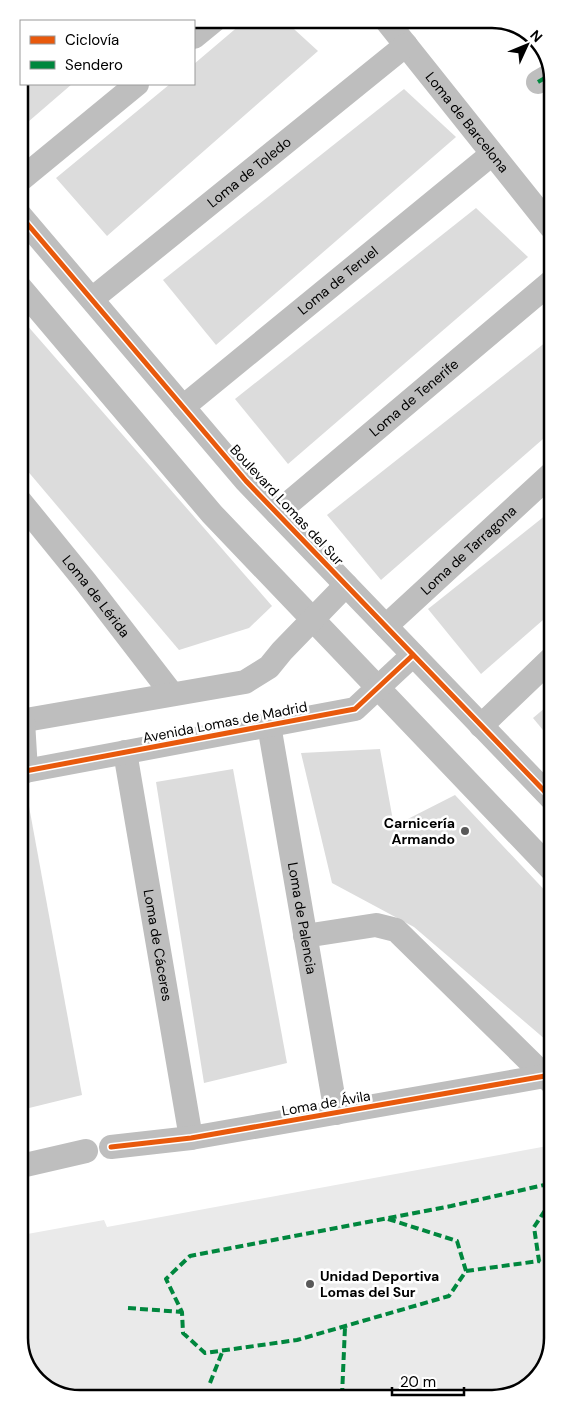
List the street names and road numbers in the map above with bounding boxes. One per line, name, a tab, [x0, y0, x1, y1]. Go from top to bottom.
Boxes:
street label: Loma de Barcelona	[422, 68, 513, 176]
street label: Loma de Toledo	[203, 133, 295, 211]
street label: Loma de Teruel	[294, 242, 382, 318]
street label: Loma de Tenerife	[366, 355, 462, 440]
street label: Boulevard Lomas del Sur	[226, 441, 348, 569]
street label: Loma de Tarragona	[417, 502, 520, 599]
street label: Loma de Lérida	[59, 551, 134, 641]
street label: Avenida Lomas de Madrid	[141, 697, 309, 747]
street label: Loma de Palencia	[284, 861, 321, 975]
street label: Loma de Cáceres	[140, 888, 176, 1003]
street label: Loma de Ávila	[280, 1086, 372, 1120]

